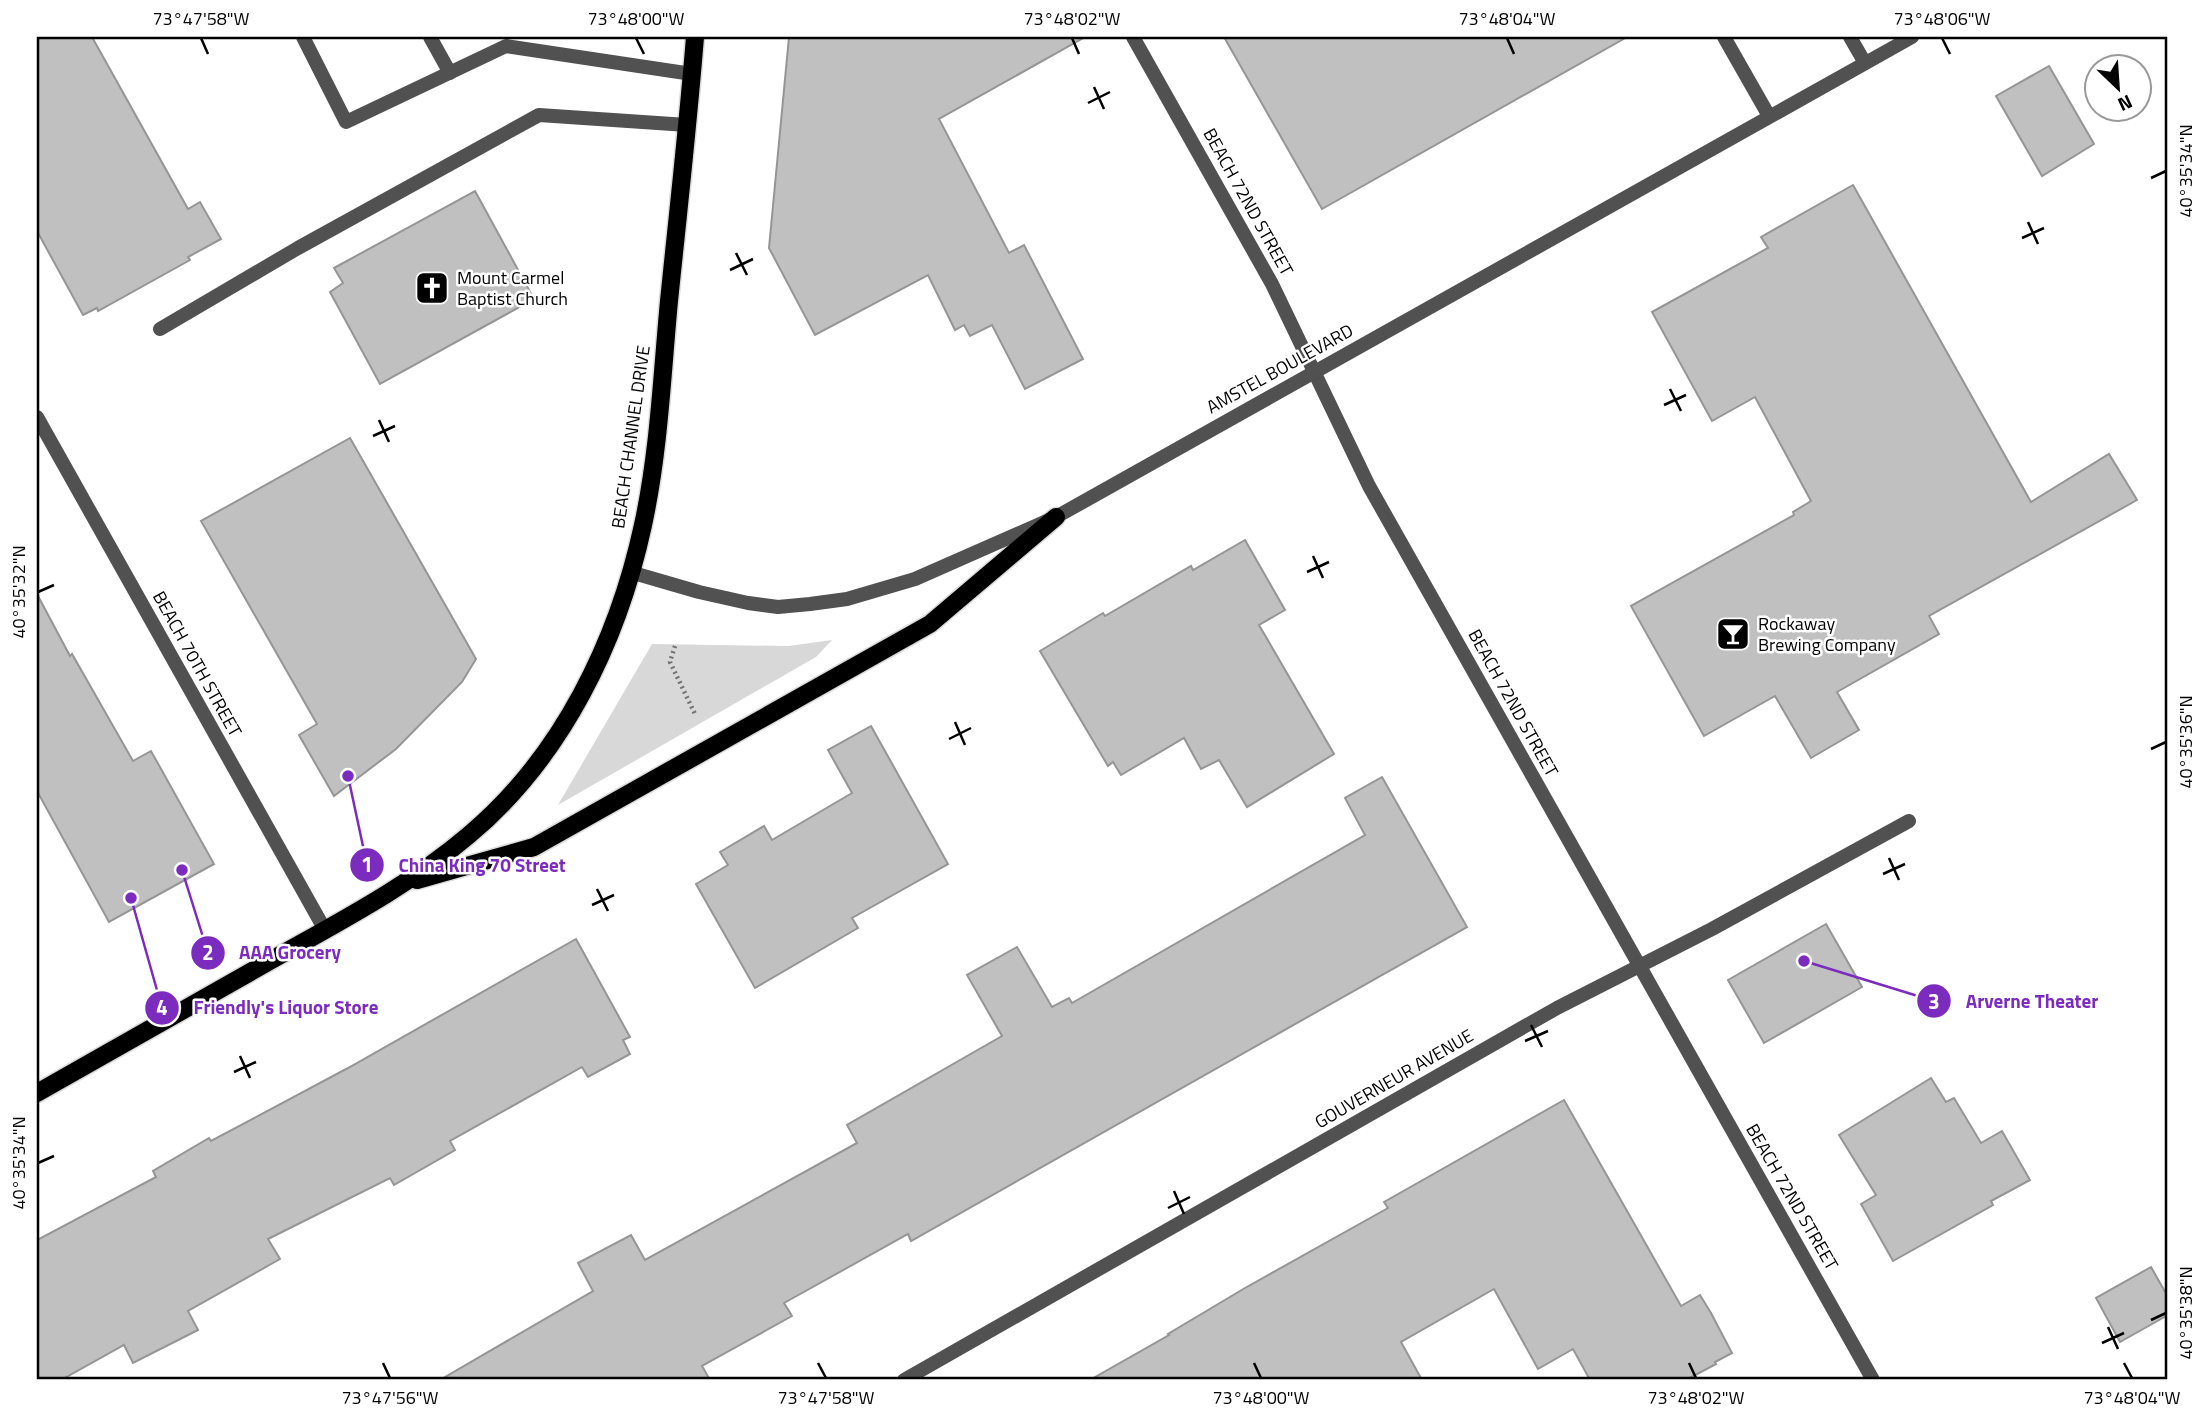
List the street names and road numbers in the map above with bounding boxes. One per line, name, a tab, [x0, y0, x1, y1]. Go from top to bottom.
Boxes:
street label: BEACH 72ND STREET	[1197, 123, 1301, 281]
street label: AMSTEL BOULEVARD	[1201, 317, 1358, 420]
street label: BEACH CHANNEL DRIVE	[604, 344, 657, 530]
street label: BEACH 70TH STREET	[146, 586, 249, 742]
street label: BEACH 72ND STREET	[1462, 624, 1566, 782]
street label: GOUVERNEUR AVENUE	[1309, 1022, 1478, 1135]
street label: BEACH 72ND STREET	[1739, 1119, 1846, 1275]

